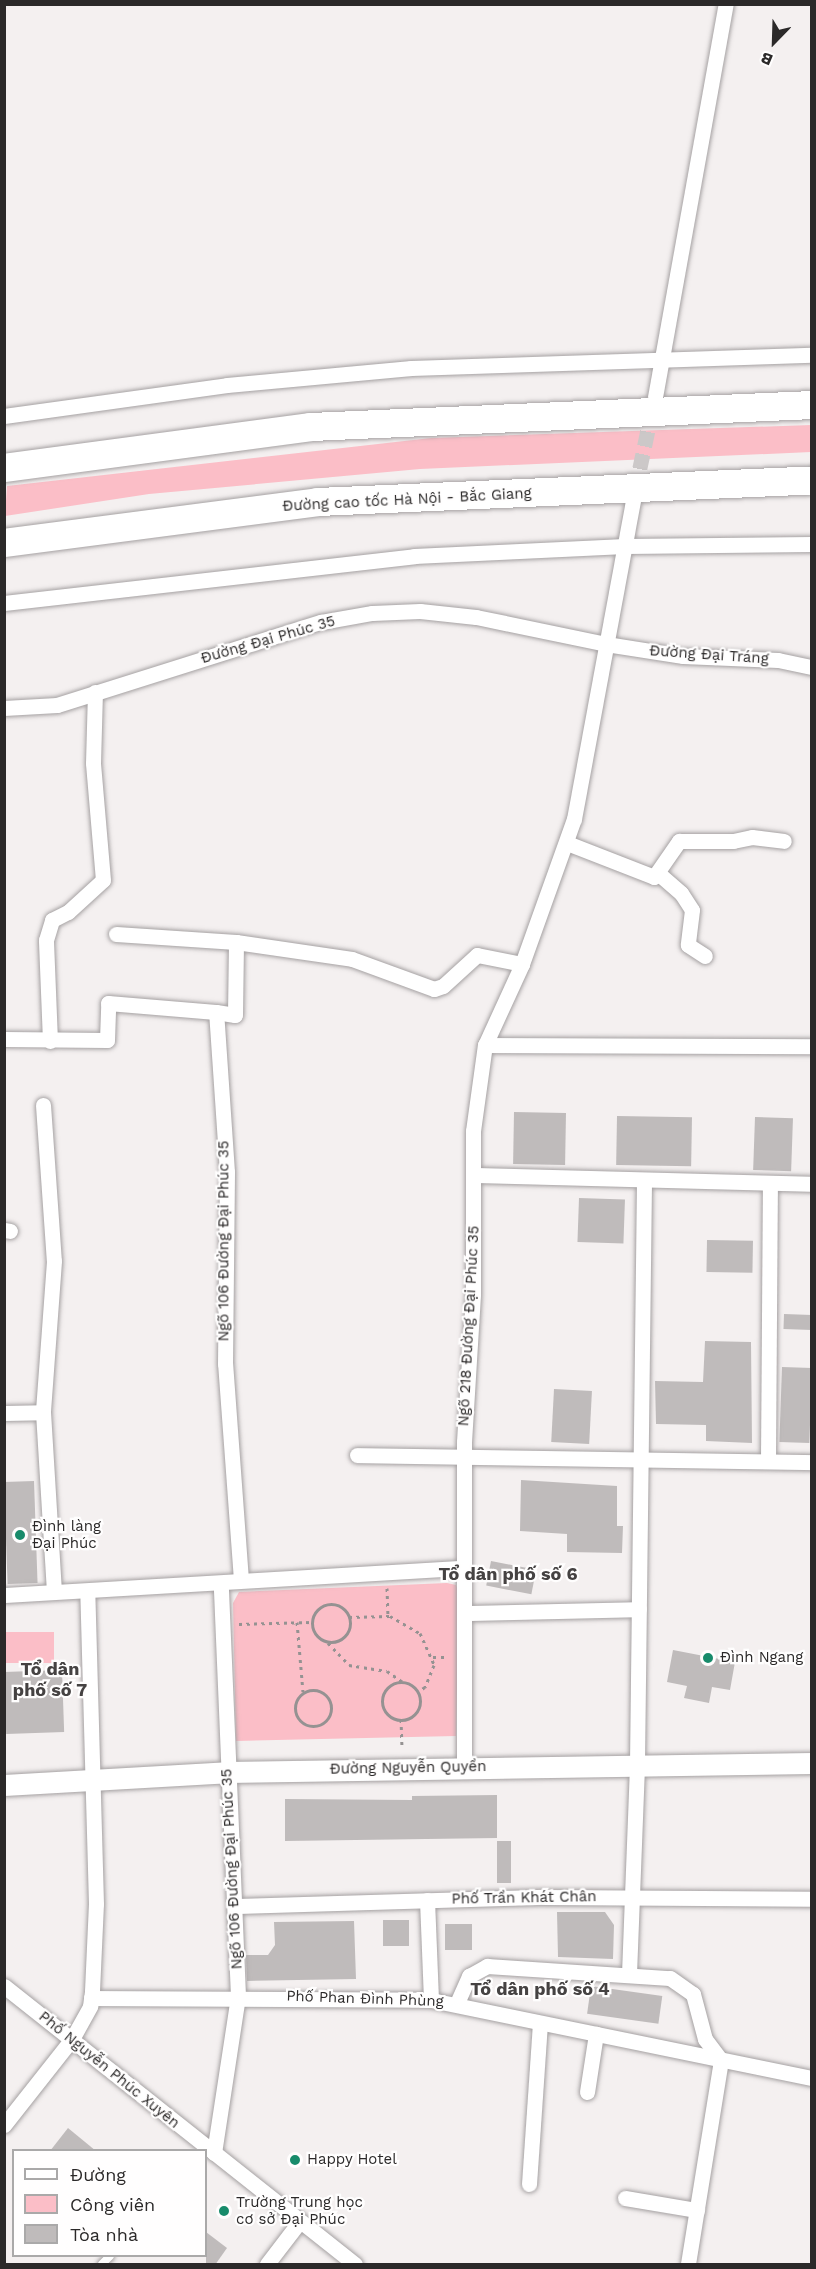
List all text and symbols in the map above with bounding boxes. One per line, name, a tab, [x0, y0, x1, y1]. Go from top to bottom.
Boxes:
north arrow	[744, 12, 804, 72]
text: B	[758, 48, 776, 70]
street label: Đường cao tốc Hà Nội - Bắc Giang	[282, 484, 532, 516]
street label: Đường Đại Phúc 35	[199, 612, 337, 668]
street label: Đường Đại Tráng	[649, 642, 769, 668]
street label: Ngõ 106 Đường Đại Phúc 35	[215, 1140, 233, 1342]
street label: Ngõ 218 Đường Đại Phúc 35	[455, 1225, 483, 1427]
place label: Đình làng Đại Phúc	[32, 1517, 101, 1552]
marker: Đình làng Đại Phúc	[13, 1528, 27, 1542]
district label: Tổ dân phố số 6	[439, 1563, 577, 1585]
place label: Đình Ngang	[720, 1649, 803, 1667]
marker: Đình Ngang	[701, 1651, 715, 1665]
district label: Tổ dân phố số 7	[13, 1659, 87, 1702]
street label: Đường Nguyễn Quyền	[329, 1758, 487, 1778]
street label: Ngõ 106 Đường Đại Phúc 35	[218, 1768, 246, 1970]
street label: Phố Trần Khát Chân	[451, 1888, 597, 1908]
district label: Tổ dân phố số 4	[470, 1978, 610, 2000]
street label: Phố Phan Đình Phùng	[286, 1987, 444, 2011]
street label: Phố Nguyễn Phúc Xuyên	[35, 2008, 183, 2132]
legend	[12, 2149, 207, 2257]
place label: Happy Hotel	[307, 2151, 397, 2169]
marker: Happy Hotel	[288, 2153, 302, 2167]
text: Đường	[70, 2164, 126, 2185]
place label: Trường Trung học cơ sở Đại Phúc	[236, 2193, 363, 2228]
text: Công viên	[70, 2194, 155, 2215]
marker: Trường Trung học cơ sở Đại Phúc	[217, 2204, 231, 2218]
text: Tòa nhà	[70, 2224, 138, 2245]

